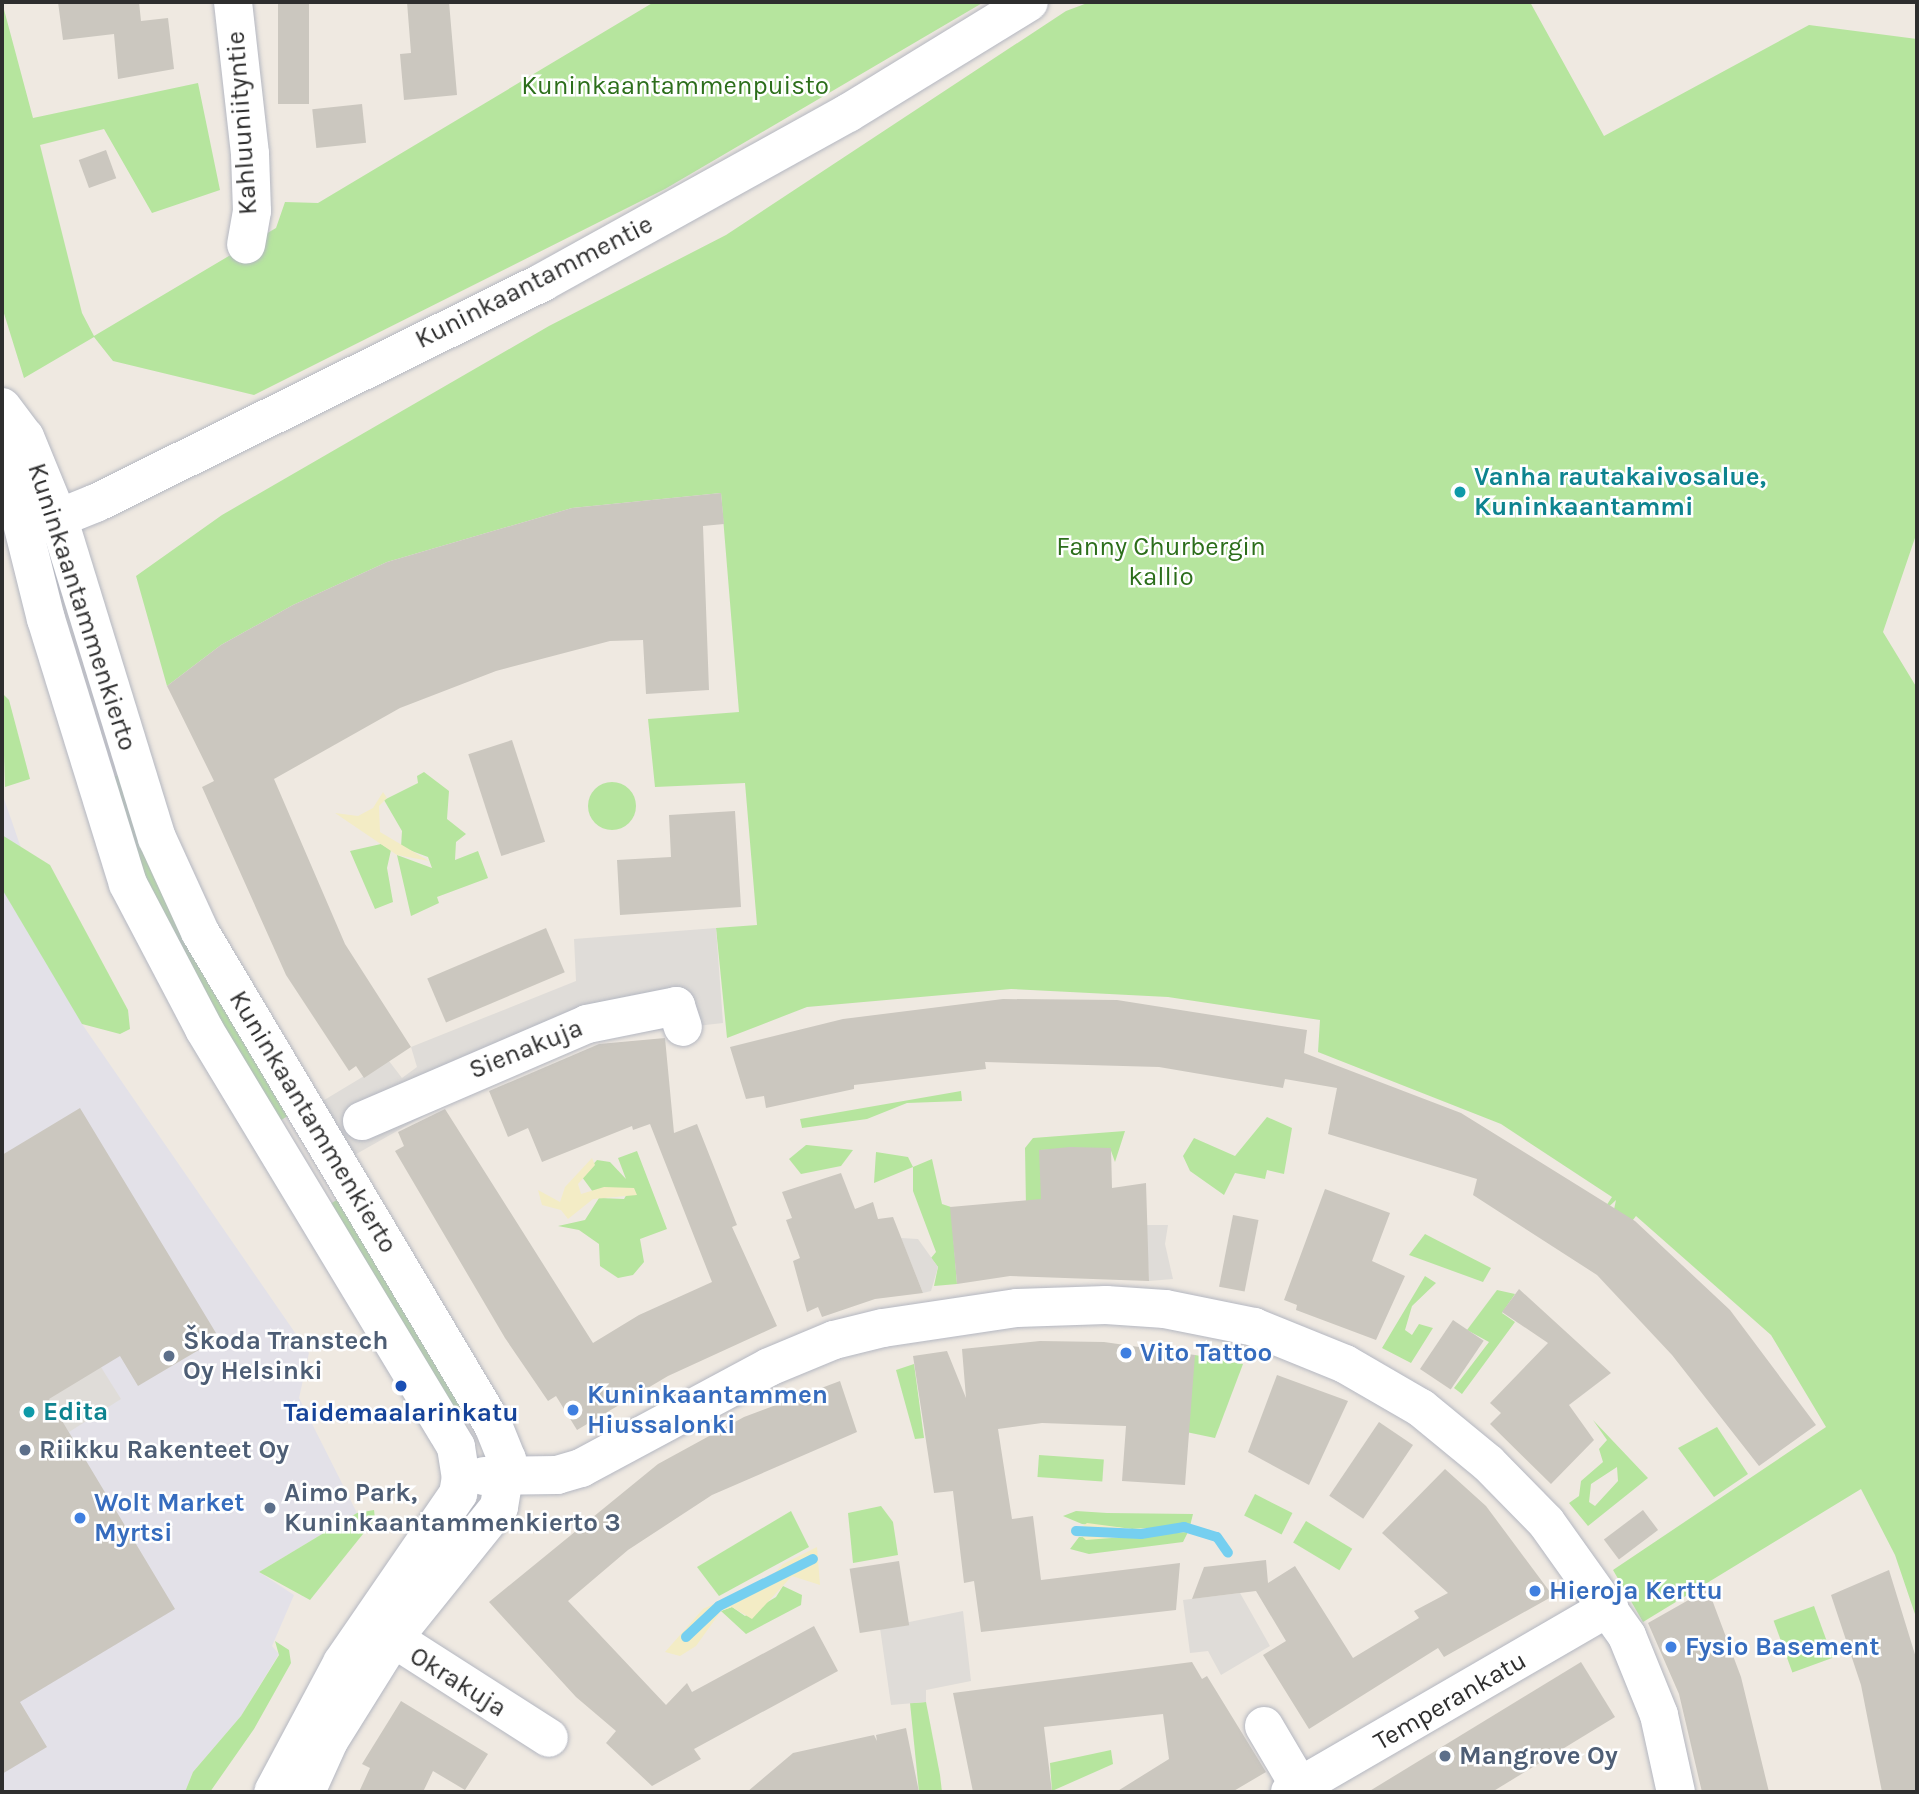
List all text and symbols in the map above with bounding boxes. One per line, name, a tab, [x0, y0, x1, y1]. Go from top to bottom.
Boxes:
street label: Kahluuniityntie	[220, 30, 264, 216]
park label: Kuninkaantammenpuisto	[521, 70, 829, 102]
street label: Kuninkaantammentie	[410, 209, 658, 355]
street label: Kuninkaantammenkierto	[21, 459, 143, 755]
place label: Vanha rautakaivosalue, Kuninkaantammi	[1474, 461, 1766, 522]
marker: Vanha rautakaivosalue, Kuninkaantammi	[1452, 484, 1468, 500]
park label: Fanny Churbergin kallio	[1056, 531, 1266, 592]
street label: Kuninkaantammenkierto	[222, 985, 404, 1259]
street label: Sienakuja	[465, 1012, 587, 1086]
place label: Škoda Transtech Oy Helsinki	[183, 1325, 388, 1386]
place label: Vito Tattoo	[1140, 1337, 1272, 1369]
marker: Vito Tattoo	[1118, 1345, 1134, 1361]
marker: Škoda Transtech Oy Helsinki	[161, 1348, 177, 1364]
marker: Taidemaalarinkatu	[393, 1378, 409, 1394]
place label: Kuninkaantammen Hiussalonki	[587, 1379, 828, 1440]
place label: Edita	[43, 1396, 108, 1428]
place label: Taidemaalarinkatu	[283, 1397, 519, 1429]
marker: Kuninkaantammen Hiussalonki	[565, 1402, 581, 1418]
marker: Edita	[21, 1404, 37, 1420]
place label: Riikku Rakenteet Oy	[39, 1434, 289, 1466]
marker: Riikku Rakenteet Oy	[17, 1442, 33, 1458]
place label: Aimo Park, Kuninkaantammenkierto 3	[284, 1477, 621, 1538]
place label: Wolt Market Myrtsi	[94, 1487, 245, 1548]
marker: Aimo Park, Kuninkaantammenkierto 3	[262, 1500, 278, 1516]
marker: Wolt Market Myrtsi	[72, 1510, 88, 1526]
place label: Hieroja Kerttu	[1549, 1575, 1723, 1607]
marker: Hieroja Kerttu	[1527, 1583, 1543, 1599]
place label: Fysio Basement	[1685, 1631, 1879, 1663]
marker: Fysio Basement	[1663, 1639, 1679, 1655]
street label: Okrakuja	[404, 1640, 512, 1724]
street label: Temperankatu	[1368, 1645, 1532, 1757]
place label: Mangrove Oy	[1459, 1740, 1618, 1772]
marker: Mangrove Oy	[1437, 1748, 1453, 1764]

